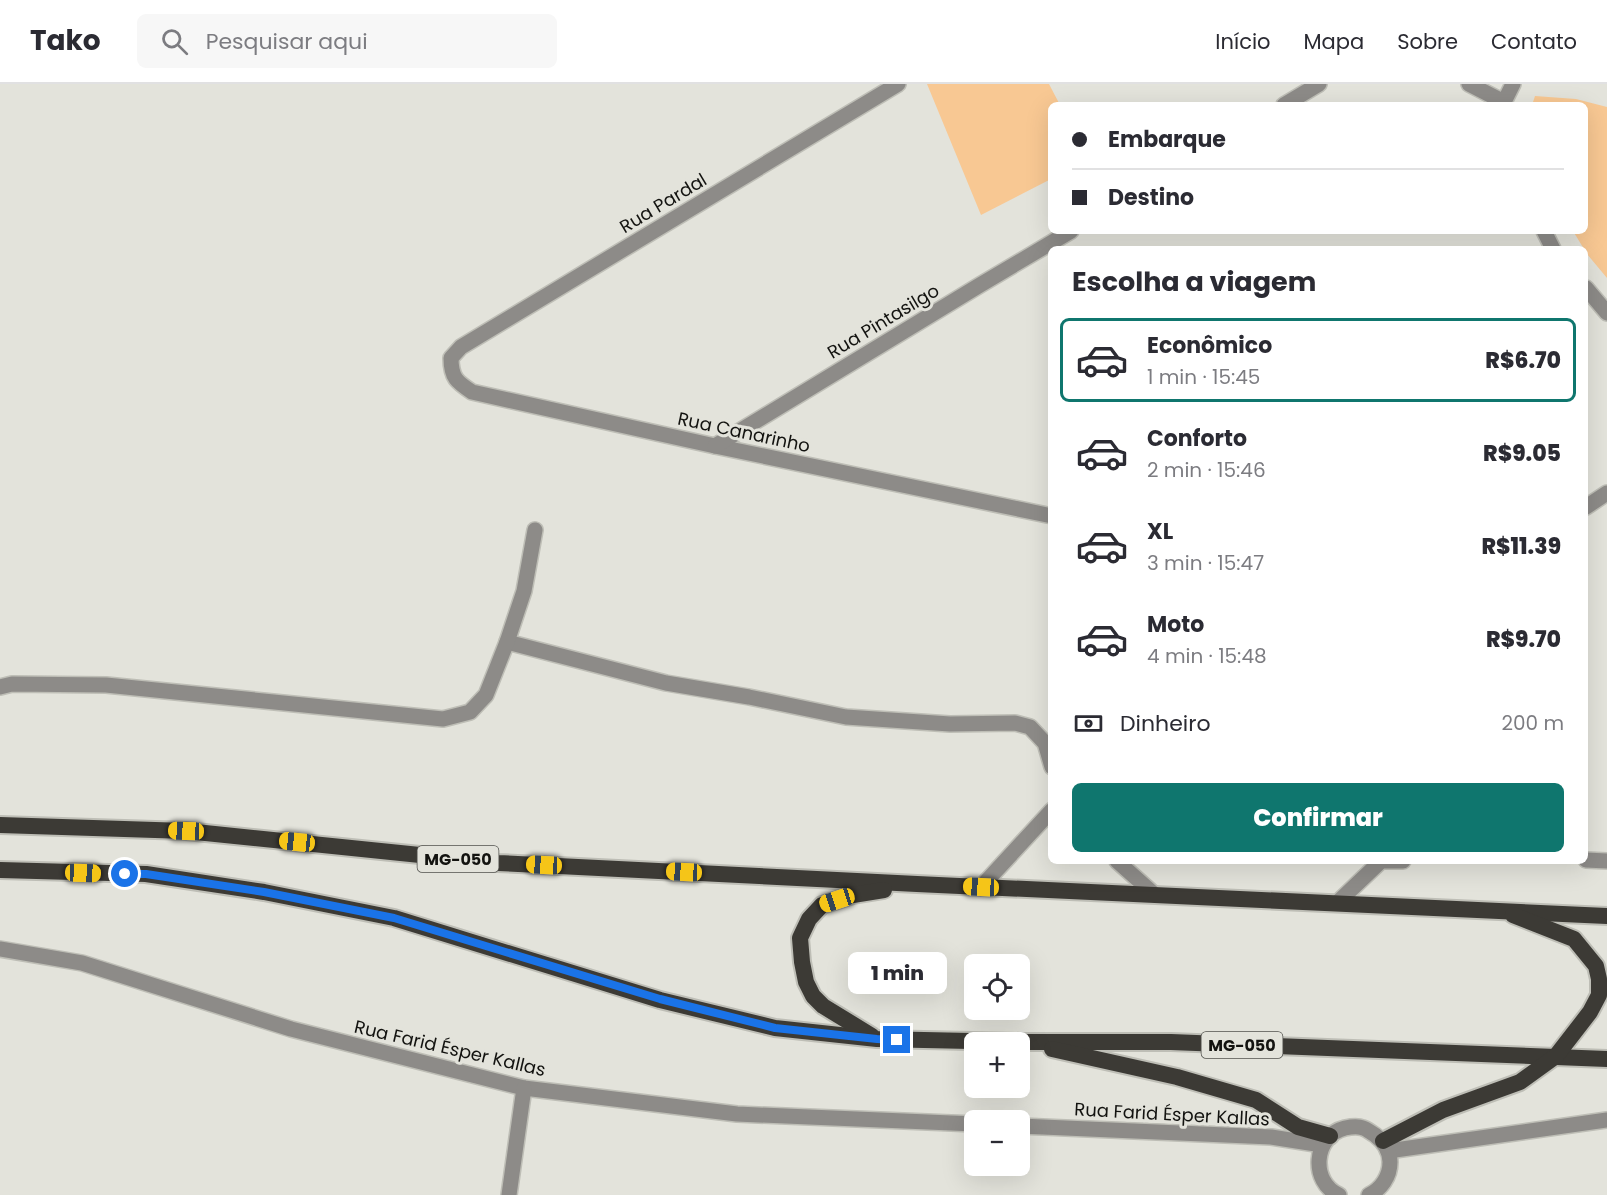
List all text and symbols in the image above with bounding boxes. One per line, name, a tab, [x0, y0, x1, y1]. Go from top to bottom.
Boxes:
search box	[137, 14, 557, 68]
text: Tako	[30, 21, 101, 60]
icon: search	[158, 25, 191, 58]
text: Pesquisar aqui	[206, 26, 368, 57]
text: Início	[1215, 27, 1270, 56]
text: Mapa	[1303, 27, 1364, 56]
text: Sobre	[1397, 27, 1458, 56]
text: Contato	[1491, 27, 1577, 56]
text: Embarque	[1108, 124, 1226, 155]
street label: Rua Pardal	[615, 167, 711, 239]
text: Destino	[1108, 182, 1194, 213]
text: Escolha a viagem	[1072, 263, 1316, 300]
street label: Rua Pintasilgo	[822, 278, 944, 364]
text: Econômico	[1147, 330, 1272, 361]
icon: car	[1075, 333, 1129, 387]
text: R$6.70	[1485, 345, 1561, 376]
text: 1 min · 15:45	[1147, 363, 1260, 391]
street label: Rua Canarinho	[675, 406, 813, 458]
text: Conforto	[1147, 423, 1247, 454]
icon: car	[1075, 426, 1129, 480]
text: R$9.05	[1483, 438, 1561, 469]
text: 2 min · 15:46	[1147, 456, 1266, 484]
text: XL	[1147, 516, 1173, 547]
icon: car	[1075, 519, 1129, 573]
text: R$11.39	[1482, 531, 1561, 562]
text: 3 min · 15:47	[1147, 549, 1264, 577]
text: Moto	[1147, 609, 1204, 640]
icon: car	[1075, 612, 1129, 666]
text: R$9.70	[1486, 624, 1561, 655]
text: 4 min · 15:48	[1147, 642, 1267, 670]
icon: cash	[1072, 707, 1105, 740]
text: Dinheiro	[1120, 708, 1210, 739]
text: 200 m	[1501, 709, 1564, 737]
button: Confirmar	[1072, 783, 1564, 852]
car	[168, 821, 204, 841]
car	[278, 831, 316, 853]
road number: MG-050	[418, 846, 498, 872]
car	[526, 855, 562, 875]
route start	[111, 860, 138, 887]
car	[666, 862, 702, 882]
car	[65, 863, 101, 883]
car	[963, 877, 999, 897]
car	[817, 886, 857, 914]
callout: 1 min	[848, 953, 946, 995]
map controls	[964, 954, 1030, 1176]
button: locate	[964, 954, 1030, 1020]
text: 1 min	[871, 959, 924, 987]
street label: Rua Farid Ésper Kallas	[352, 1014, 548, 1082]
route end	[883, 1026, 910, 1053]
button: +	[964, 1032, 1030, 1098]
road number: MG-050	[1202, 1032, 1282, 1058]
street label: Rua Farid Ésper Kallas	[1074, 1096, 1270, 1132]
button: −	[964, 1110, 1030, 1176]

